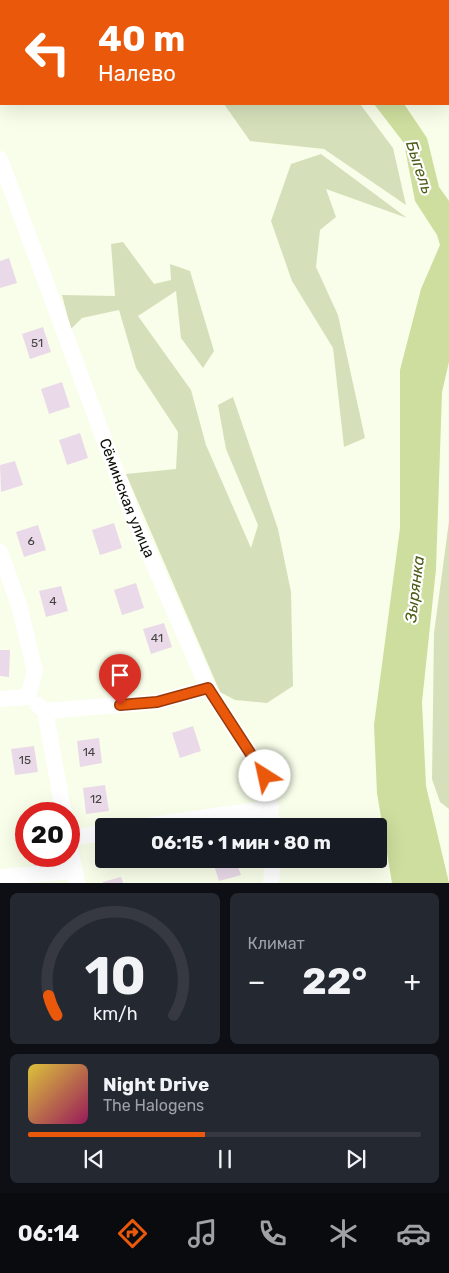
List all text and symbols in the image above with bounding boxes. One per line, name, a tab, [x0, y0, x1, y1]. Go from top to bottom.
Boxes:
text: 40 m	[98, 18, 185, 60]
icon: left	[15, 20, 80, 85]
text: Налево	[98, 60, 176, 87]
water label: Быгель	[402, 138, 437, 196]
house number: 51	[31, 336, 43, 350]
street label: Сёминская улица	[96, 436, 159, 560]
house number: 6	[27, 534, 35, 548]
water label: Зырянка	[401, 555, 428, 624]
house number: 4	[49, 594, 57, 608]
house number: 41	[151, 631, 163, 645]
pin	[99, 654, 141, 705]
icon: arrive	[106, 661, 134, 689]
house number: 14	[83, 745, 96, 759]
position arrow	[238, 749, 290, 801]
house number: 15	[19, 753, 31, 767]
house number: 12	[90, 792, 102, 806]
speed limit sign: 20	[15, 802, 80, 867]
text: 06:15 · 1 мин · 80 m	[151, 831, 331, 854]
text: Климат	[248, 934, 305, 953]
text: 10	[84, 945, 145, 1007]
text: 22°	[302, 958, 367, 1004]
text: −	[248, 965, 266, 998]
text: +	[404, 965, 421, 998]
text: km/h	[92, 1003, 137, 1024]
text: Night Drive	[103, 1073, 209, 1096]
text: The Halogens	[103, 1096, 204, 1115]
icon: previous	[80, 1145, 108, 1173]
icon: pause	[211, 1145, 239, 1173]
icon: next	[342, 1145, 370, 1173]
icon: directions	[115, 1216, 150, 1251]
icon: music	[185, 1216, 220, 1251]
icon: phone	[255, 1216, 290, 1251]
icon: climate	[326, 1216, 361, 1251]
icon: car	[396, 1216, 431, 1251]
text: 06:14	[18, 1220, 79, 1247]

